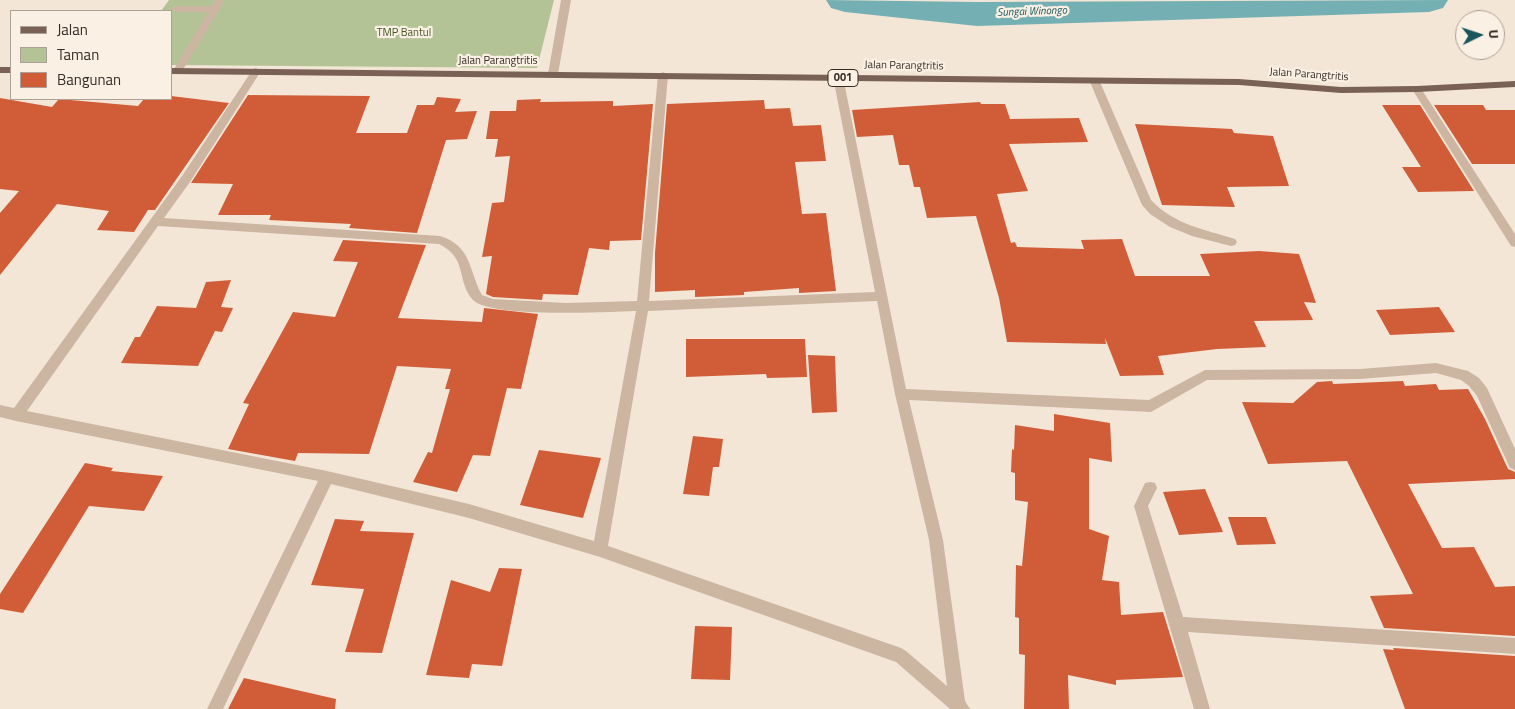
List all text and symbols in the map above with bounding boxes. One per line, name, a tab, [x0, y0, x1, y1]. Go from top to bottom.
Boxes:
water label: Sungai Winongo	[997, 4, 1067, 20]
legend	[10, 10, 172, 100]
north arrow	[1455, 10, 1505, 60]
text: Jalan	[57, 18, 88, 41]
park label: TMP Bantul	[377, 26, 431, 40]
text: U	[1484, 29, 1505, 39]
text: Taman	[57, 43, 99, 66]
street label: Jalan Parangtritis	[458, 54, 538, 68]
street label: Jalan Parangtritis	[864, 59, 944, 73]
street label: Jalan Parangtritis	[1269, 66, 1349, 84]
text: Bangunan	[57, 68, 121, 91]
road number: 001	[828, 70, 858, 86]

